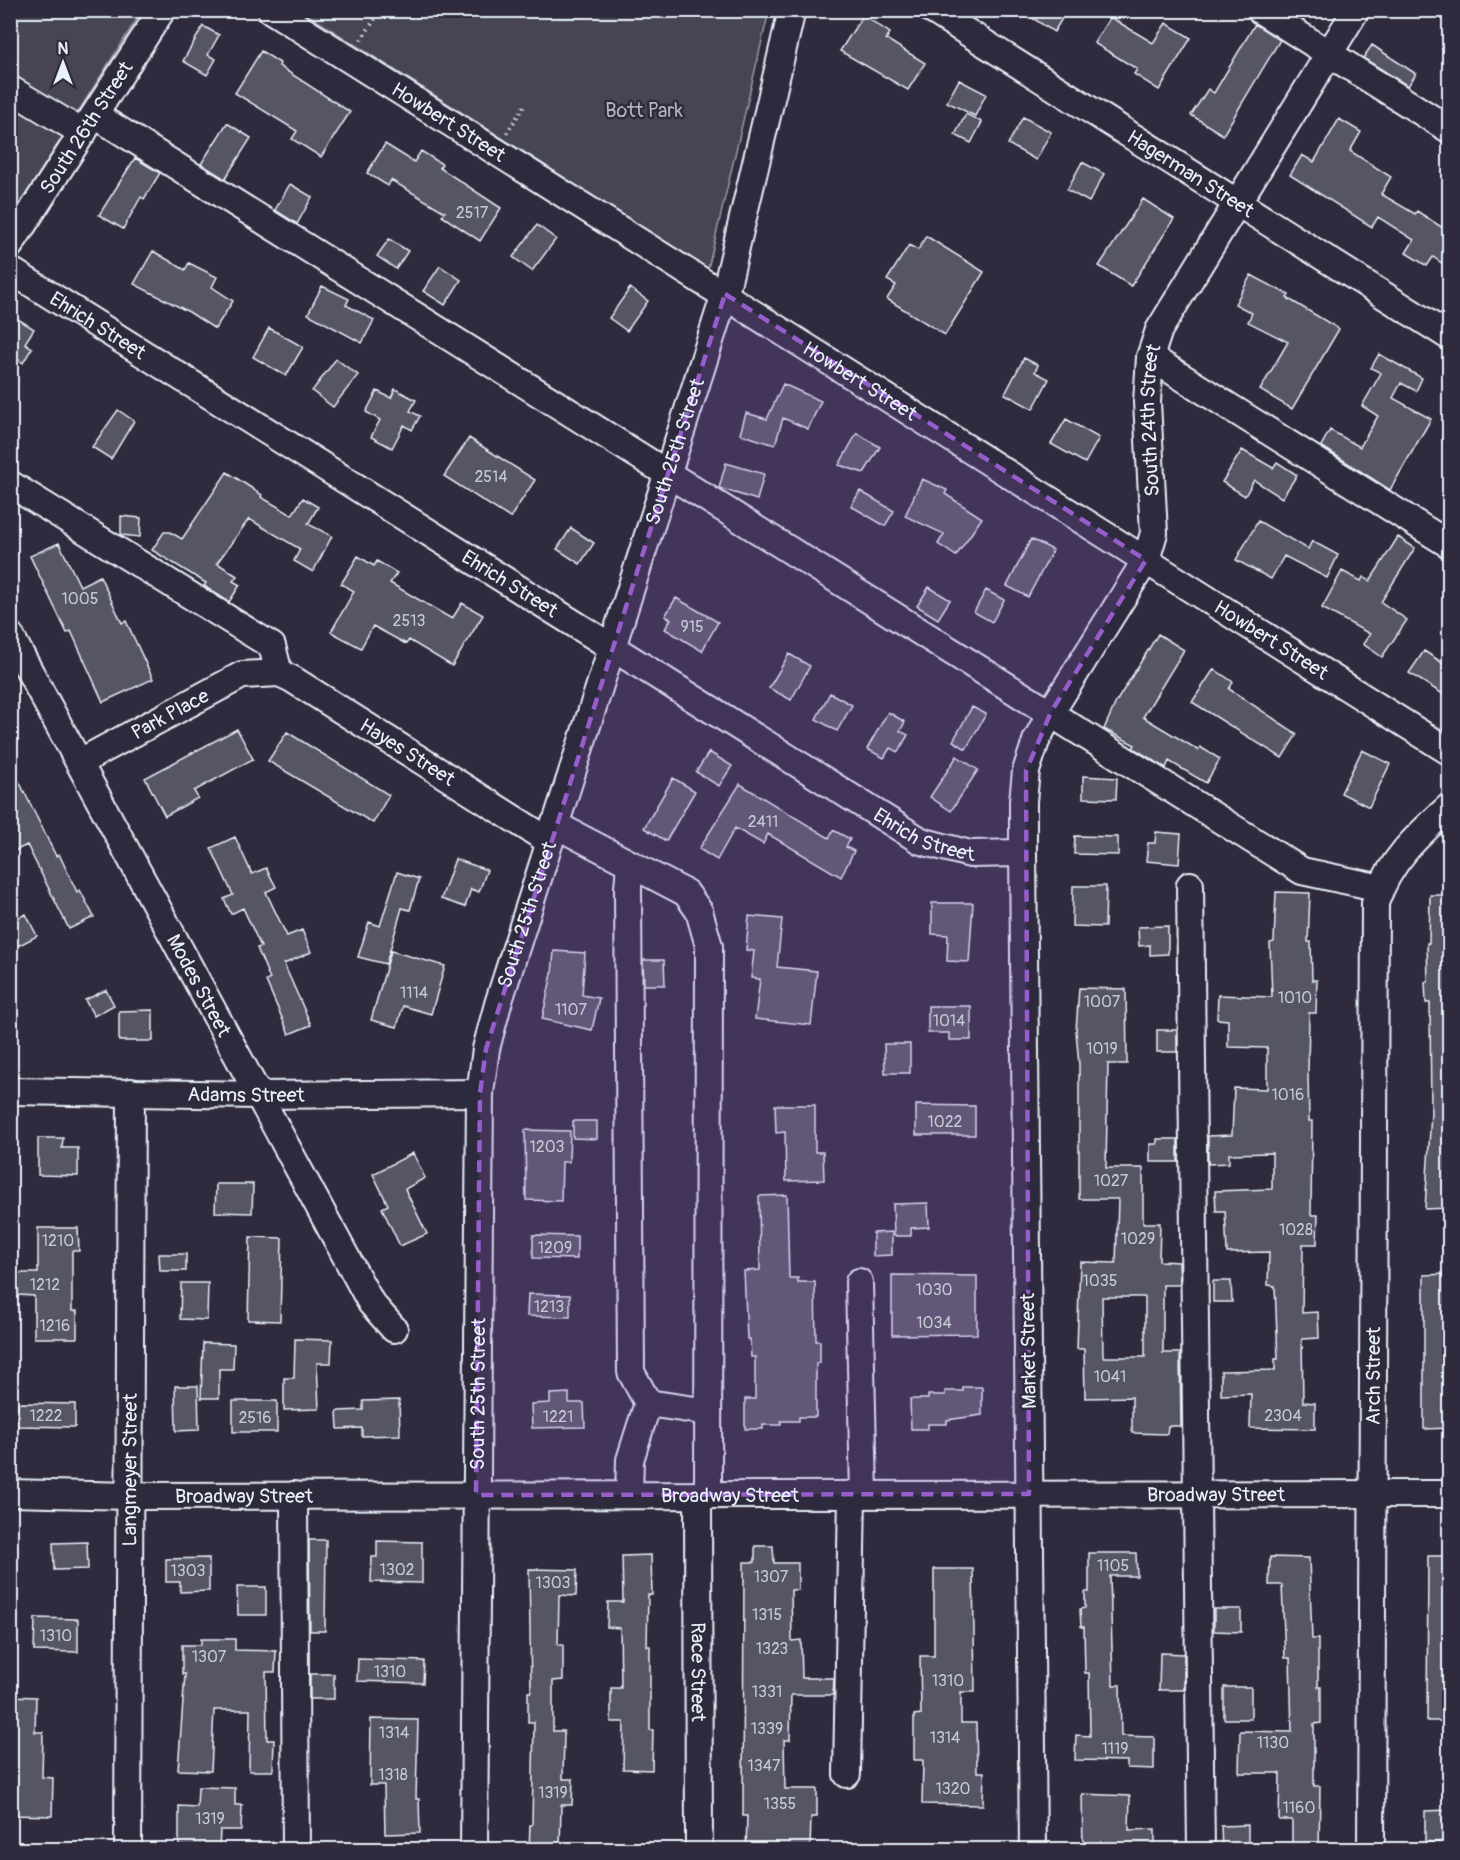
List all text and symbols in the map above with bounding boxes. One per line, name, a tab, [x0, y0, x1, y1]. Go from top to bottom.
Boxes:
north arrow	[33, 33, 93, 93]
text: N	[58, 39, 69, 59]
street label: South 26th Street	[34, 56, 139, 199]
street label: Howbert Street	[387, 77, 511, 168]
park label: Bott Park	[605, 98, 683, 123]
street label: Hagerman Street	[1122, 124, 1259, 224]
house number: 2517	[456, 203, 489, 223]
street label: Ehrich Street	[45, 286, 151, 366]
street label: Howbert Street	[798, 336, 922, 427]
street label: South 24th Street	[1135, 340, 1167, 497]
street label: South 25th Street	[640, 374, 711, 528]
house number: 2514	[474, 467, 508, 487]
street label: Ehrich Street	[457, 544, 563, 624]
house number: 1005	[62, 589, 98, 609]
street label: Howbert Street	[1209, 595, 1334, 686]
house number: 2513	[393, 611, 425, 631]
house number: 915	[680, 617, 704, 637]
street label: Park Place	[127, 683, 213, 745]
street label: Hayes Street	[355, 713, 460, 792]
street label: Ehrich Street	[869, 802, 976, 867]
house number: 2411	[748, 812, 778, 832]
street label: South 25th Street	[492, 837, 562, 991]
street label: Modes Street	[161, 930, 237, 1042]
house number: 1114	[400, 983, 428, 1003]
house number: 1010	[1278, 988, 1312, 1008]
house number: 1007	[1084, 992, 1121, 1012]
house number: 1107	[555, 1000, 587, 1020]
house number: 1014	[933, 1011, 965, 1031]
house number: 1019	[1086, 1039, 1118, 1059]
street label: Adams Street	[187, 1082, 306, 1108]
house number: 1016	[1272, 1085, 1304, 1105]
house number: 1022	[927, 1112, 963, 1132]
house number: 1203	[529, 1137, 565, 1157]
house number: 1027	[1094, 1171, 1129, 1191]
house number: 1028	[1279, 1220, 1313, 1240]
house number: 1029	[1121, 1229, 1155, 1249]
house number: 1210	[42, 1231, 74, 1251]
house number: 1209	[538, 1238, 572, 1258]
house number: 1035	[1083, 1271, 1117, 1291]
house number: 1212	[30, 1275, 60, 1295]
house number: 1030	[915, 1280, 953, 1300]
street label: Market Street	[1015, 1292, 1042, 1409]
house number: 1213	[534, 1297, 564, 1317]
house number: 1034	[916, 1313, 952, 1333]
house number: 1216	[40, 1316, 70, 1336]
street label: South 25th Street	[465, 1317, 491, 1470]
street label: Arch Street	[1361, 1326, 1386, 1425]
house number: 1041	[1094, 1367, 1126, 1387]
street label: Langmeyer Street	[117, 1392, 143, 1547]
house number: 1222	[29, 1406, 63, 1426]
house number: 2304	[1264, 1406, 1302, 1426]
house number: 1221	[543, 1407, 573, 1427]
house number: 2516	[238, 1408, 272, 1428]
street label: Broadway Street	[1147, 1482, 1286, 1507]
street label: Broadway Street	[661, 1483, 800, 1508]
street label: Broadway Street	[175, 1484, 314, 1509]
house number: 1105	[1097, 1556, 1129, 1576]
house number: 1302	[379, 1560, 415, 1580]
house number: 1303	[170, 1561, 206, 1581]
house number: 1307	[754, 1567, 789, 1587]
house number: 1303	[535, 1573, 571, 1593]
house number: 1315	[752, 1605, 782, 1625]
street label: Race Street	[685, 1622, 711, 1723]
house number: 1310	[40, 1626, 72, 1646]
house number: 1323	[756, 1639, 788, 1659]
house number: 1307	[192, 1647, 227, 1667]
house number: 1310	[374, 1662, 406, 1682]
house number: 1310	[932, 1671, 964, 1691]
house number: 1331	[752, 1682, 782, 1702]
house number: 1339	[751, 1719, 783, 1739]
house number: 1314	[379, 1723, 409, 1743]
house number: 1314	[930, 1728, 960, 1748]
house number: 1130	[1257, 1733, 1289, 1753]
house number: 1119	[1101, 1739, 1129, 1759]
house number: 1347	[748, 1756, 781, 1776]
house number: 1318	[378, 1765, 408, 1785]
house number: 1320	[935, 1779, 971, 1799]
house number: 1319	[538, 1783, 568, 1803]
house number: 1355	[764, 1794, 796, 1814]
house number: 1160	[1283, 1798, 1315, 1818]
house number: 1319	[195, 1809, 225, 1829]

